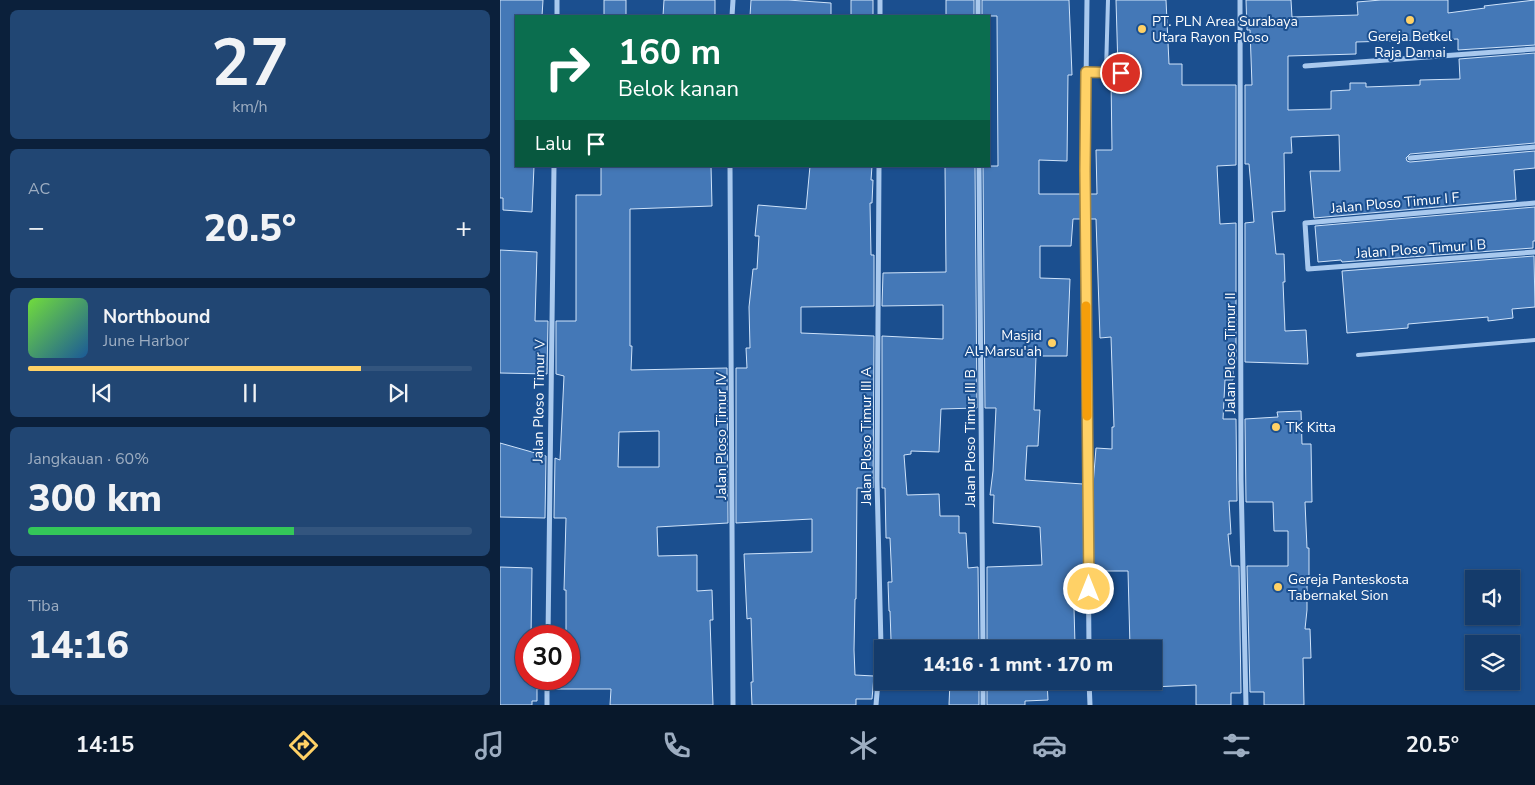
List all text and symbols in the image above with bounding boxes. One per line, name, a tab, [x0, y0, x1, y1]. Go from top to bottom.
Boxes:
place label: PT. PLN Area Surabaya Utara Rayon Ploso	[1152, 12, 1298, 47]
marker: Gereja Betkel Raja Damai	[1404, 14, 1416, 26]
text: 27	[211, 19, 289, 108]
marker: PT. PLN Area Surabaya Utara Rayon Ploso	[1136, 23, 1148, 35]
place label: Gereja Betkel Raja Damai	[1368, 27, 1453, 62]
text: 160 m	[618, 29, 721, 76]
icon: right	[535, 35, 600, 100]
pin	[1100, 52, 1142, 94]
icon: arrive	[1107, 59, 1135, 87]
text: Belok kanan	[618, 74, 739, 104]
text: km/h	[232, 96, 268, 118]
icon: arrive	[582, 130, 610, 158]
text: Lalu	[535, 131, 572, 157]
text: AC	[28, 178, 50, 200]
street label: Jalan Ploso Timur I F	[1329, 188, 1460, 218]
text: 20.5°	[204, 203, 296, 254]
text: −	[28, 209, 45, 247]
text: +	[455, 209, 472, 247]
street label: Jalan Ploso Timur I B	[1354, 235, 1487, 263]
street label: Jalan Ploso Timur II	[1221, 292, 1240, 415]
text: Northbound	[103, 304, 210, 330]
place label: Masjid Al-Marsu'ah	[964, 326, 1042, 361]
text: June Harbor	[103, 330, 189, 352]
marker: Masjid Al-Marsu'ah	[1046, 337, 1058, 349]
street label: Jalan Ploso Timur V	[528, 339, 550, 464]
street label: Jalan Ploso Timur III A	[857, 367, 876, 506]
street label: Jalan Ploso Timur III B	[961, 369, 980, 508]
street label: Jalan Ploso Timur IV	[712, 372, 731, 501]
icon: previous	[88, 379, 116, 407]
icon: pause	[236, 379, 264, 407]
icon: next	[384, 379, 412, 407]
place label: TK Kitta	[1286, 418, 1336, 437]
marker: TK Kitta	[1270, 421, 1282, 433]
text: Jangkauan · 60%	[28, 448, 149, 470]
text: 300 km	[28, 473, 162, 524]
position arrow	[1062, 562, 1114, 614]
place label: Gereja Panteskosta Tabernakel Sion	[1288, 570, 1409, 605]
map controls	[1465, 570, 1520, 690]
button: sound	[1465, 570, 1520, 625]
marker: Gereja Panteskosta Tabernakel Sion	[1272, 581, 1284, 593]
text: Tiba	[28, 595, 59, 617]
text: 14:16	[28, 620, 129, 671]
speed limit sign: 30	[515, 625, 580, 690]
button: layers	[1465, 635, 1520, 690]
text: 14:16 · 1 mnt · 170 m	[923, 652, 1113, 678]
icon: directions	[286, 728, 321, 763]
icon: music	[472, 728, 507, 763]
icon: phone	[659, 728, 694, 763]
icon: climate	[846, 728, 881, 763]
icon: car	[1032, 728, 1067, 763]
icon: filters	[1219, 728, 1254, 763]
text: 14:15	[76, 730, 134, 760]
text: 20.5°	[1406, 730, 1459, 760]

